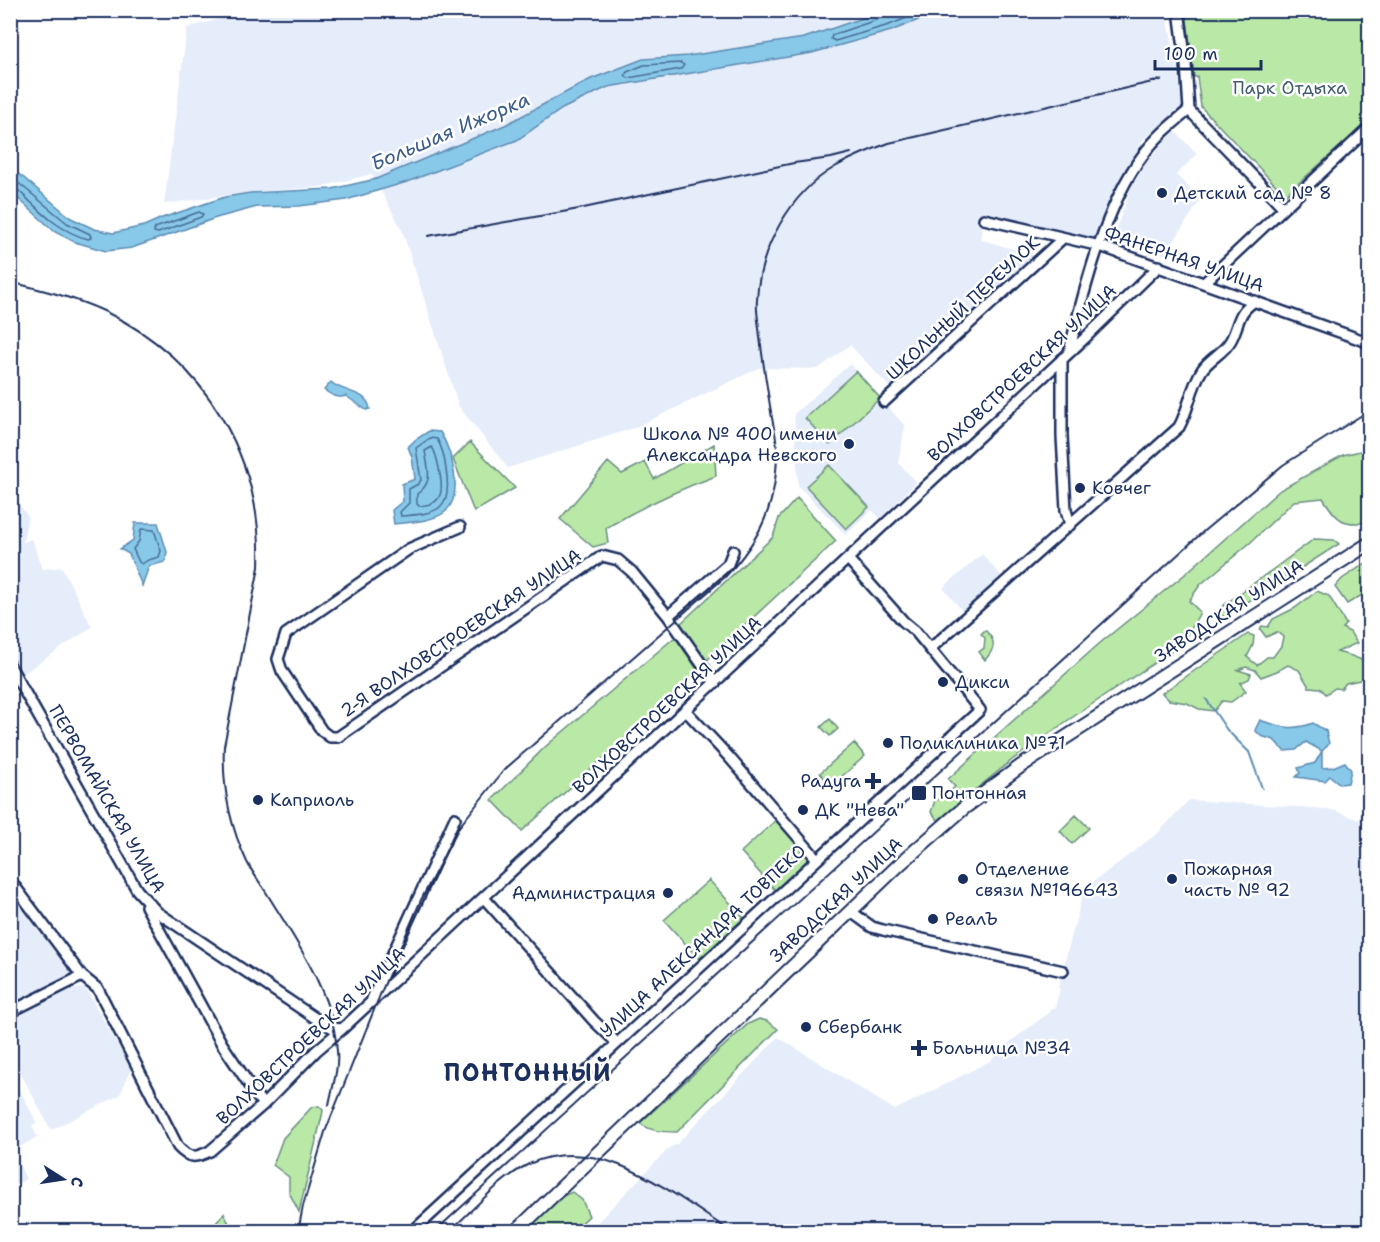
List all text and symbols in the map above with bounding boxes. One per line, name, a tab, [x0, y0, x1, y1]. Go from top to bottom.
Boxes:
scale bar	[1155, 33, 1262, 71]
text: 100 m	[1164, 42, 1218, 66]
park label: Парк Отдыха	[1233, 76, 1347, 100]
water label: Большая Ижорка	[367, 86, 533, 176]
place label: Детский сад № 8	[1174, 181, 1332, 205]
marker: Детский сад № 8	[1155, 186, 1169, 200]
street label: ФАНЕРНАЯ УЛИЦА	[1101, 220, 1267, 298]
street label: ШКОЛЬНЫЙ ПЕРЕУЛОК	[881, 230, 1045, 386]
street label: ВОЛХОВСТРОЕВСКАЯ УЛИЦА	[922, 279, 1122, 467]
place label: Школа № 400 имени Александра Невского	[643, 422, 837, 467]
marker: Школа № 400 имени Александра Невского	[842, 437, 856, 451]
place label: Ковчег	[1092, 476, 1151, 500]
marker: Ковчег	[1073, 481, 1087, 495]
street label: 2-Я ВОЛХОВСТРОЕВСКАЯ УЛИЦА	[336, 543, 586, 723]
street label: ЗАВОДСКАЯ УЛИЦА	[1150, 554, 1308, 668]
street label: ВОЛХОВСТРОЕВСКАЯ УЛИЦА	[567, 611, 767, 799]
place label: Дикси	[955, 670, 1010, 694]
marker: Дикси	[936, 675, 950, 689]
street label: ПЕРВОМАЙСКАЯ УЛИЦА	[43, 701, 171, 897]
place label: Поликлиника №71	[900, 731, 1065, 755]
marker: Поликлиника №71	[881, 736, 895, 750]
place label: Радуга	[801, 769, 861, 793]
marker: Радуга	[866, 774, 880, 788]
place label: Понтонная	[932, 781, 1027, 805]
marker: Понтонная	[910, 784, 928, 802]
place label: Каприоль	[270, 788, 354, 812]
marker: Каприоль	[251, 793, 265, 807]
place label: ДК "Нева"	[815, 798, 904, 822]
marker: ДК "Нева"	[796, 803, 810, 817]
street label: ЗАВОДСКАЯ УЛИЦА	[764, 832, 908, 968]
street label: УЛИЦА АЛЕКСАНДРА ТОВПЕКО	[595, 839, 811, 1043]
place label: Отделение связи №196643	[975, 857, 1119, 902]
place label: Пожарная часть № 92	[1184, 857, 1290, 902]
marker: Отделение связи №196643	[956, 872, 970, 886]
marker: Пожарная часть № 92	[1165, 872, 1179, 886]
place label: Администрация	[512, 881, 656, 905]
marker: Администрация	[661, 886, 675, 900]
place label: РеалЪ	[945, 907, 998, 931]
marker: РеалЪ	[926, 912, 940, 926]
street label: ВОЛХОВСТРОЕВСКАЯ УЛИЦА	[211, 942, 411, 1130]
place label: Сбербанк	[818, 1015, 902, 1039]
marker: Сбербанк	[799, 1020, 813, 1034]
place label: Больница №34	[932, 1036, 1070, 1060]
marker: Больница №34	[910, 1039, 928, 1057]
district label: ПОНТОННЫЙ	[444, 1056, 612, 1089]
north arrow	[33, 1149, 93, 1209]
text: С	[66, 1175, 88, 1189]

